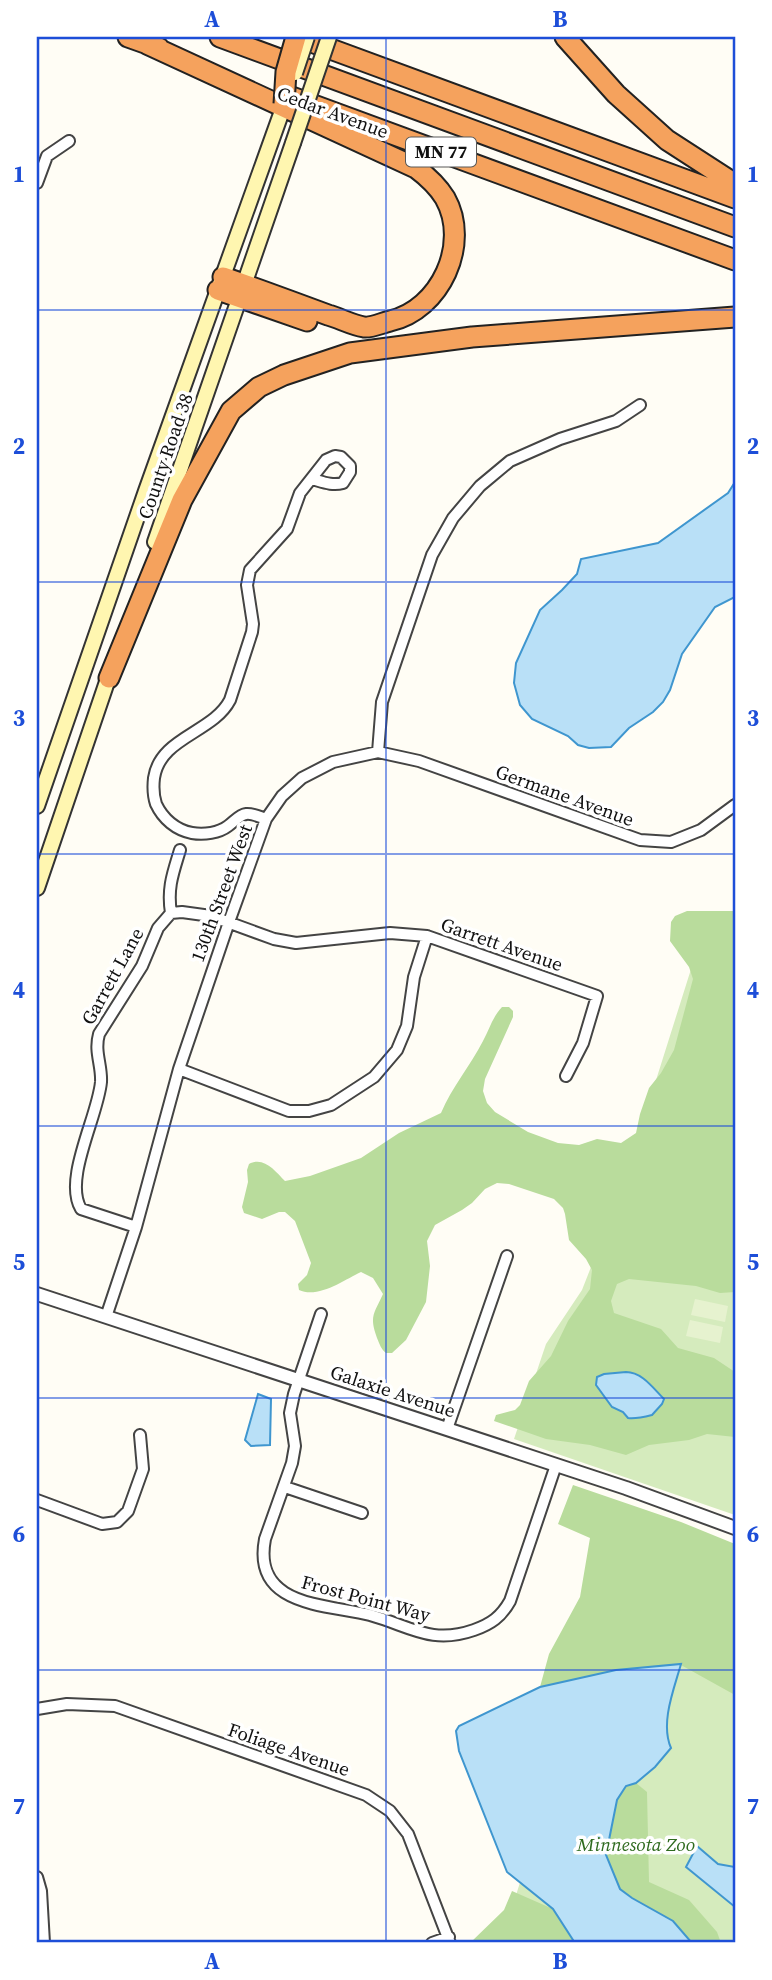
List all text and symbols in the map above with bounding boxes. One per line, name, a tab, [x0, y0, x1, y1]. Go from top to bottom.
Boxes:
text: A	[204, 3, 220, 35]
text: B	[553, 3, 568, 35]
street label: Cedar Avenue	[274, 80, 392, 144]
road number: MN 77	[406, 138, 476, 167]
text: 1	[13, 158, 25, 190]
text: 1	[747, 158, 759, 190]
street label: County Road 38	[131, 390, 199, 522]
text: 2	[13, 430, 25, 462]
text: 2	[747, 430, 759, 462]
text: 3	[13, 702, 25, 734]
text: 3	[747, 702, 759, 734]
street label: Germane Avenue	[492, 758, 638, 832]
street label: 130th Street West	[184, 820, 258, 965]
street label: Garrett Avenue	[438, 911, 566, 977]
street label: Garrett Lane	[75, 923, 149, 1029]
text: 4	[13, 974, 25, 1006]
text: 4	[747, 974, 759, 1006]
text: 5	[13, 1246, 25, 1278]
text: 5	[747, 1246, 759, 1278]
street label: Galaxie Avenue	[327, 1359, 459, 1423]
text: 6	[13, 1518, 25, 1550]
text: 6	[747, 1518, 759, 1550]
street label: Frost Point Way	[299, 1568, 433, 1628]
street label: Foliage Avenue	[225, 1716, 353, 1782]
text: 7	[13, 1790, 25, 1822]
text: 7	[747, 1790, 759, 1822]
park label: Minnesota Zoo	[576, 1831, 695, 1857]
text: A	[204, 1945, 220, 1977]
text: B	[553, 1945, 568, 1977]

